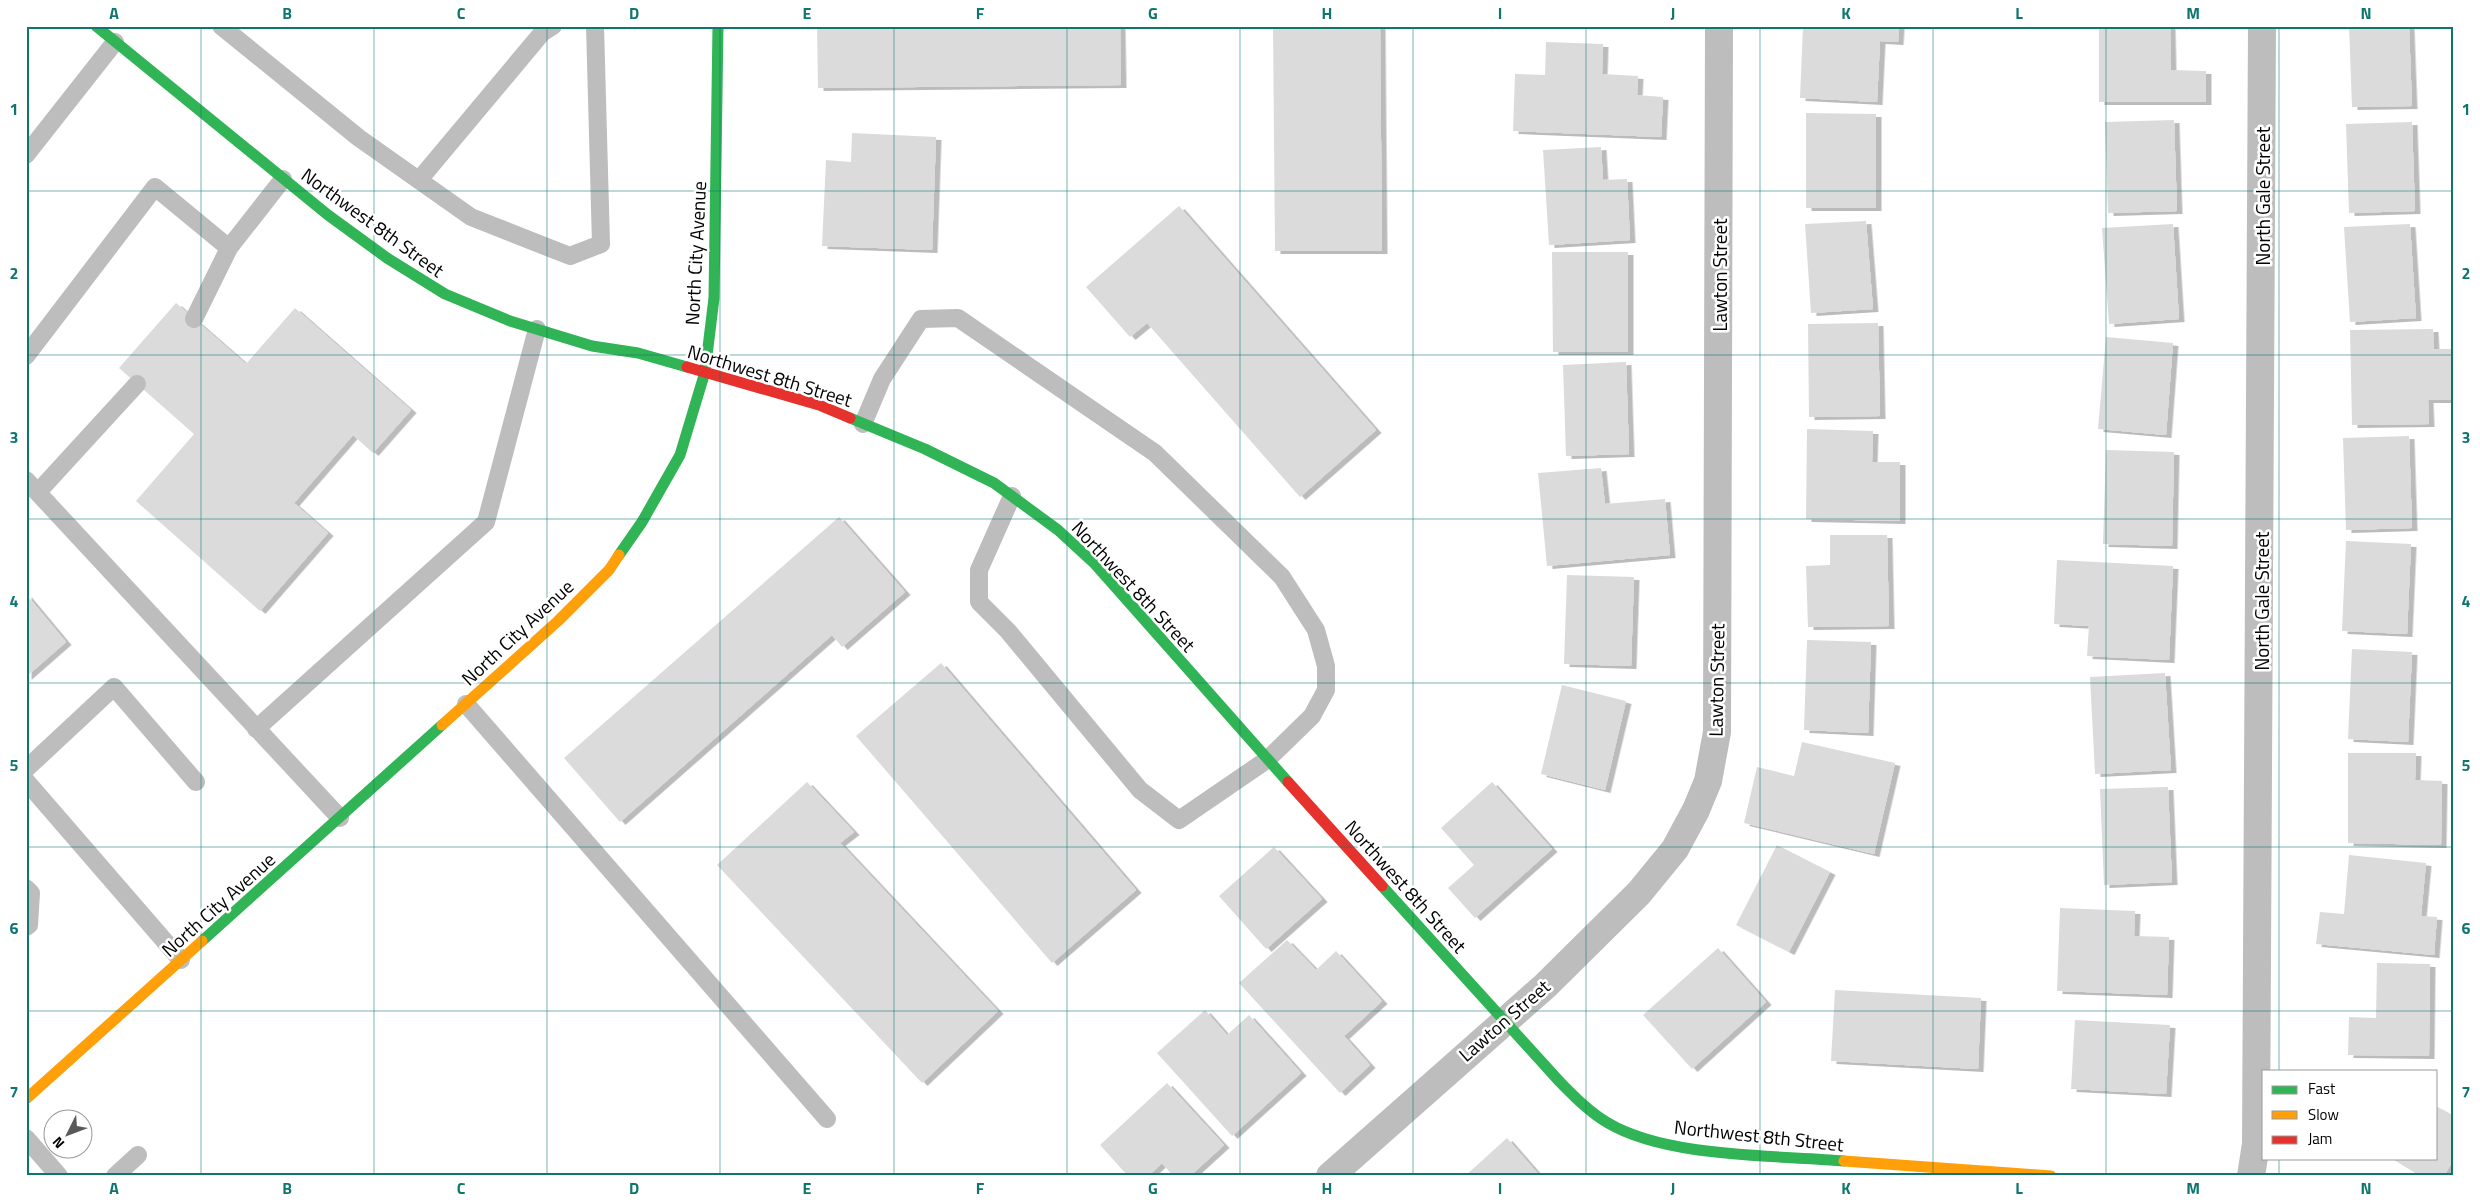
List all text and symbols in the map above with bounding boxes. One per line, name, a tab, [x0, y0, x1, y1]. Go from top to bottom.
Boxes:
text: A	[109, 1, 119, 25]
text: B	[282, 1, 292, 25]
text: C	[457, 1, 466, 25]
text: D	[629, 1, 639, 25]
text: E	[803, 1, 812, 25]
text: F	[976, 1, 985, 25]
text: G	[1148, 1, 1158, 25]
text: H	[1322, 1, 1332, 25]
text: I	[1498, 1, 1502, 25]
text: J	[1671, 1, 1675, 25]
text: K	[1841, 1, 1851, 25]
text: L	[2015, 1, 2023, 25]
text: M	[2186, 1, 2200, 25]
text: N	[2360, 1, 2372, 25]
text: 1	[10, 97, 18, 121]
text: 1	[2462, 97, 2470, 121]
street label: North Gale Street	[2248, 126, 2277, 265]
street label: Northwest 8th Street	[296, 160, 451, 284]
street label: North City Avenue	[677, 180, 713, 326]
street label: Lawton Street	[1705, 218, 1734, 332]
text: 2	[10, 261, 18, 285]
text: 2	[2462, 261, 2470, 285]
street label: Northwest 8th Street	[684, 336, 856, 414]
text: 3	[10, 425, 18, 449]
text: 3	[2462, 425, 2470, 449]
street label: Northwest 8th Street	[1065, 514, 1203, 658]
street label: North Gale Street	[2247, 531, 2276, 670]
street label: North City Avenue	[454, 572, 580, 692]
text: 4	[10, 589, 19, 613]
text: 4	[2462, 589, 2471, 613]
street label: Lawton Street	[1701, 623, 1731, 737]
text: 5	[10, 753, 19, 777]
text: 5	[2462, 753, 2471, 777]
street label: Northwest 8th Street	[1338, 813, 1474, 959]
street label: North City Avenue	[155, 845, 281, 963]
text: 6	[10, 916, 19, 940]
text: 6	[2462, 916, 2471, 940]
street label: Lawton Street	[1452, 972, 1556, 1068]
legend	[2262, 1070, 2438, 1160]
text: Fast	[2308, 1077, 2336, 1100]
text: 7	[10, 1080, 18, 1104]
text: 7	[2462, 1080, 2470, 1104]
text: Slow	[2308, 1103, 2339, 1126]
north arrow	[42, 1110, 92, 1160]
street label: Northwest 8th Street	[1673, 1112, 1846, 1158]
text: Jam	[2308, 1127, 2332, 1150]
text: N	[47, 1132, 69, 1154]
text: A	[109, 1176, 119, 1200]
text: B	[282, 1176, 292, 1200]
text: C	[457, 1176, 466, 1200]
text: D	[629, 1176, 639, 1200]
text: E	[803, 1176, 812, 1200]
text: F	[976, 1176, 985, 1200]
text: G	[1148, 1176, 1158, 1200]
text: H	[1322, 1176, 1332, 1200]
text: I	[1498, 1176, 1502, 1200]
text: J	[1671, 1176, 1675, 1200]
text: K	[1841, 1176, 1851, 1200]
text: L	[2015, 1176, 2023, 1200]
text: M	[2186, 1176, 2200, 1200]
text: N	[2360, 1176, 2372, 1200]

